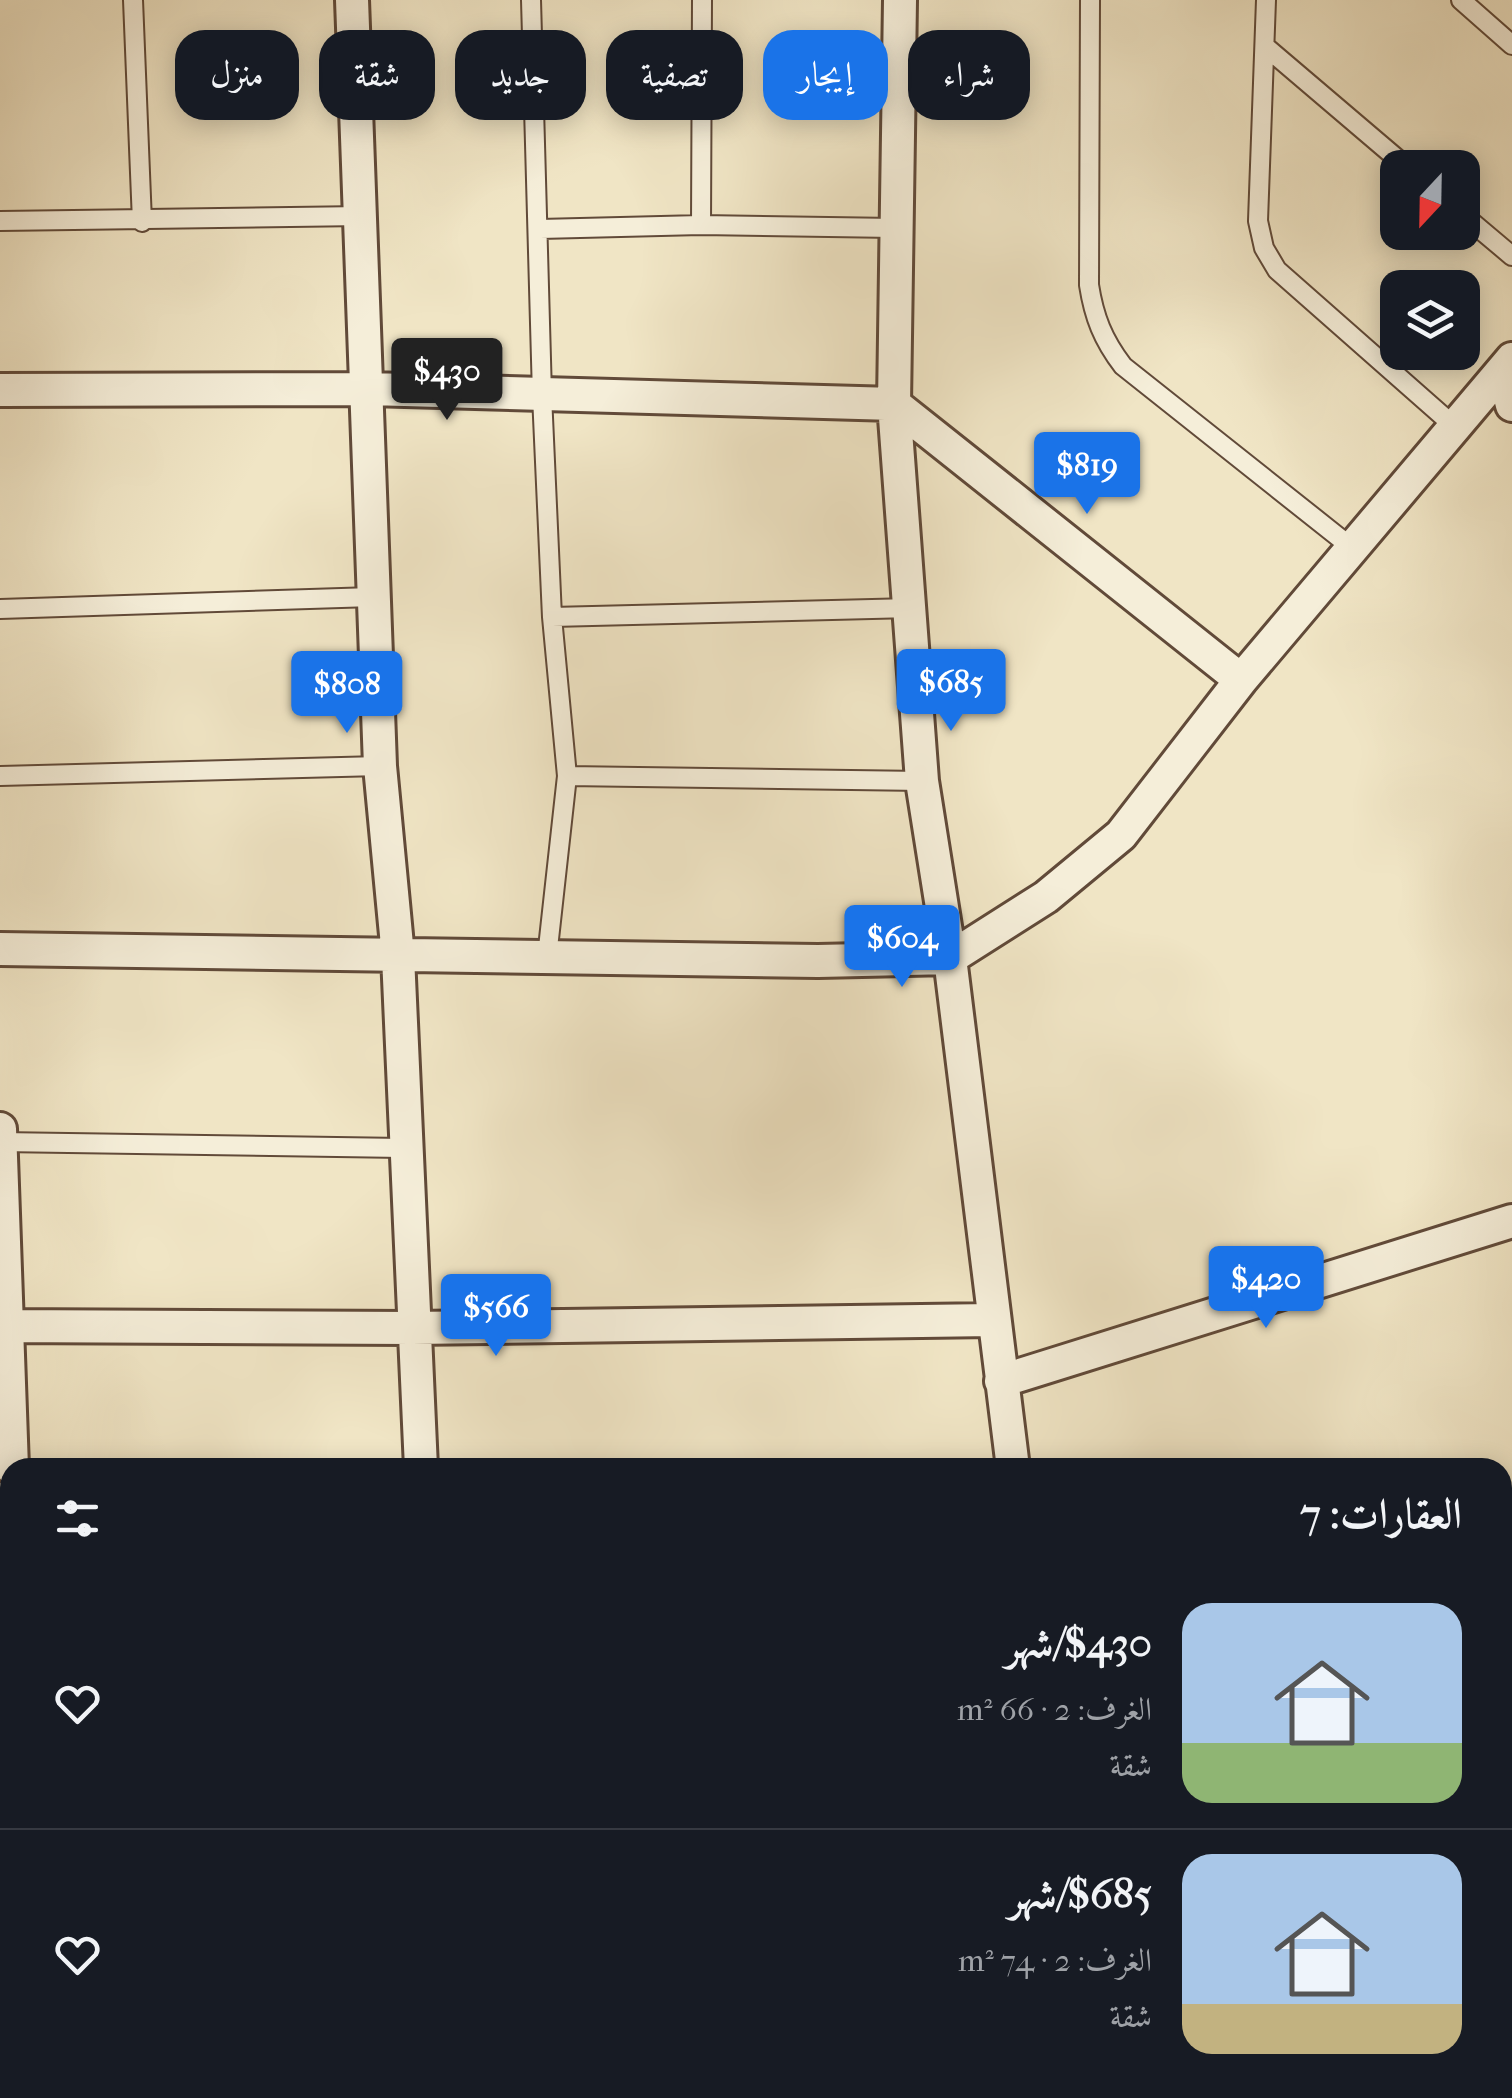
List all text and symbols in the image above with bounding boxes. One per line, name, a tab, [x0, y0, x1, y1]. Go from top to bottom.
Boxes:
chip: منزل	[175, 30, 299, 120]
chip: شقة	[319, 30, 435, 120]
chip: جديد	[455, 30, 586, 120]
chip: تصفية	[606, 30, 743, 120]
chip: إيجار	[763, 30, 888, 120]
chip: شراء	[908, 30, 1030, 120]
north arrow	[1380, 150, 1480, 250]
map controls	[1380, 150, 1480, 370]
button: layers	[1380, 270, 1480, 370]
pin: $430	[388, 338, 506, 423]
text: $430	[413, 352, 481, 389]
pin: $819	[1028, 432, 1146, 517]
text: $819	[1056, 446, 1118, 483]
pin: $685	[892, 649, 1010, 734]
pin: $808	[288, 651, 406, 736]
text: $685	[919, 663, 983, 700]
text: $808	[313, 665, 381, 702]
pin: $604	[843, 905, 961, 990]
text: $604	[866, 919, 938, 956]
pin: $420	[1207, 1246, 1325, 1331]
text: $420	[1231, 1260, 1301, 1297]
pin: $566	[437, 1274, 555, 1359]
text: $566	[463, 1288, 529, 1325]
text: العقارات: 7	[1300, 1490, 1462, 1539]
icon: filters	[50, 1491, 105, 1546]
text: $430/شهر	[1005, 1619, 1152, 1668]
icon: home	[1262, 1643, 1382, 1763]
icon: heart	[50, 1676, 105, 1731]
text: الغرف: 2 · 66 m²	[957, 1691, 1152, 1728]
text: شقة	[1110, 1747, 1152, 1784]
text: $685/شهر	[1008, 1870, 1152, 1919]
icon: home	[1262, 1894, 1382, 2014]
icon: heart	[50, 1927, 105, 1982]
text: الغرف: 2 · 74 m²	[958, 1942, 1152, 1979]
text: شقة	[1110, 1998, 1152, 2035]

